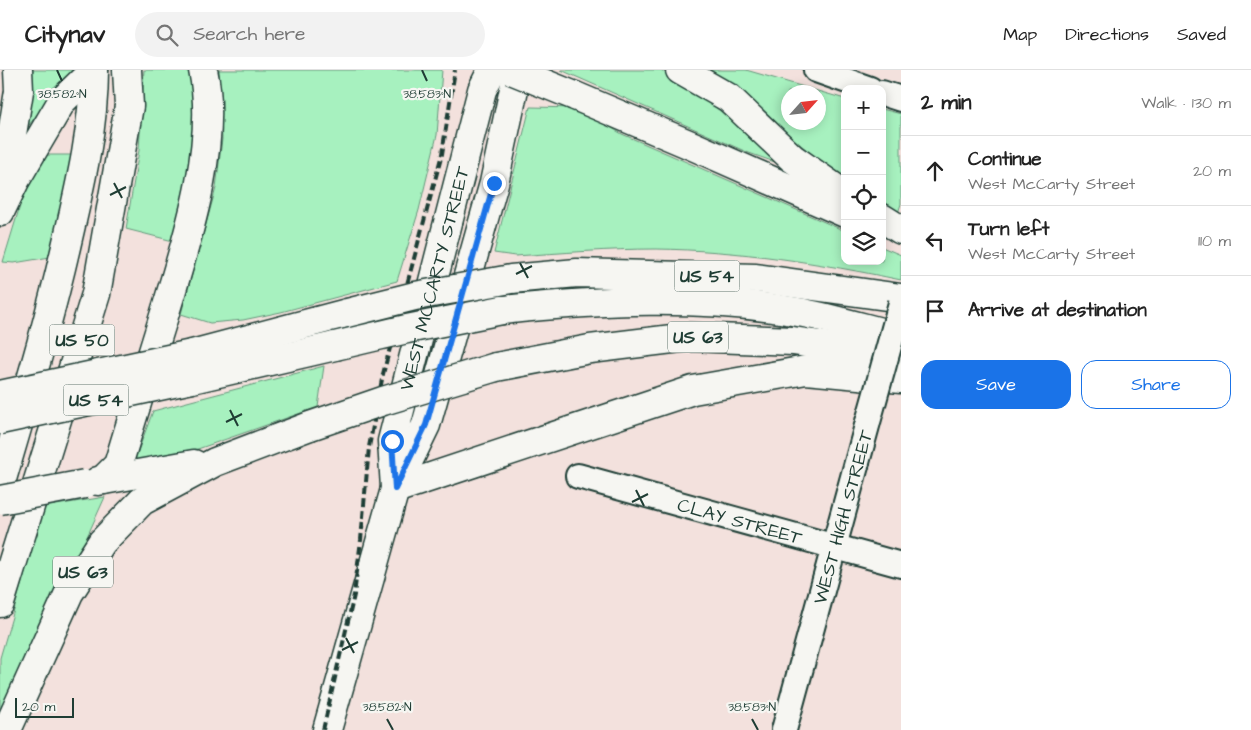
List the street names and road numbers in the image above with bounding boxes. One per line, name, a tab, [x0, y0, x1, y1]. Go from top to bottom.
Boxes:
street label: WEST MCCARTY STREET	[393, 163, 477, 394]
road number: US 54	[674, 260, 740, 292]
road number: US 63	[668, 322, 728, 352]
road number: US 50	[49, 324, 114, 356]
road number: US 54	[64, 384, 128, 416]
street label: WEST HIGH STREET	[807, 427, 880, 607]
street label: CLAY STREET	[674, 492, 805, 552]
road number: US 63	[53, 557, 113, 588]

